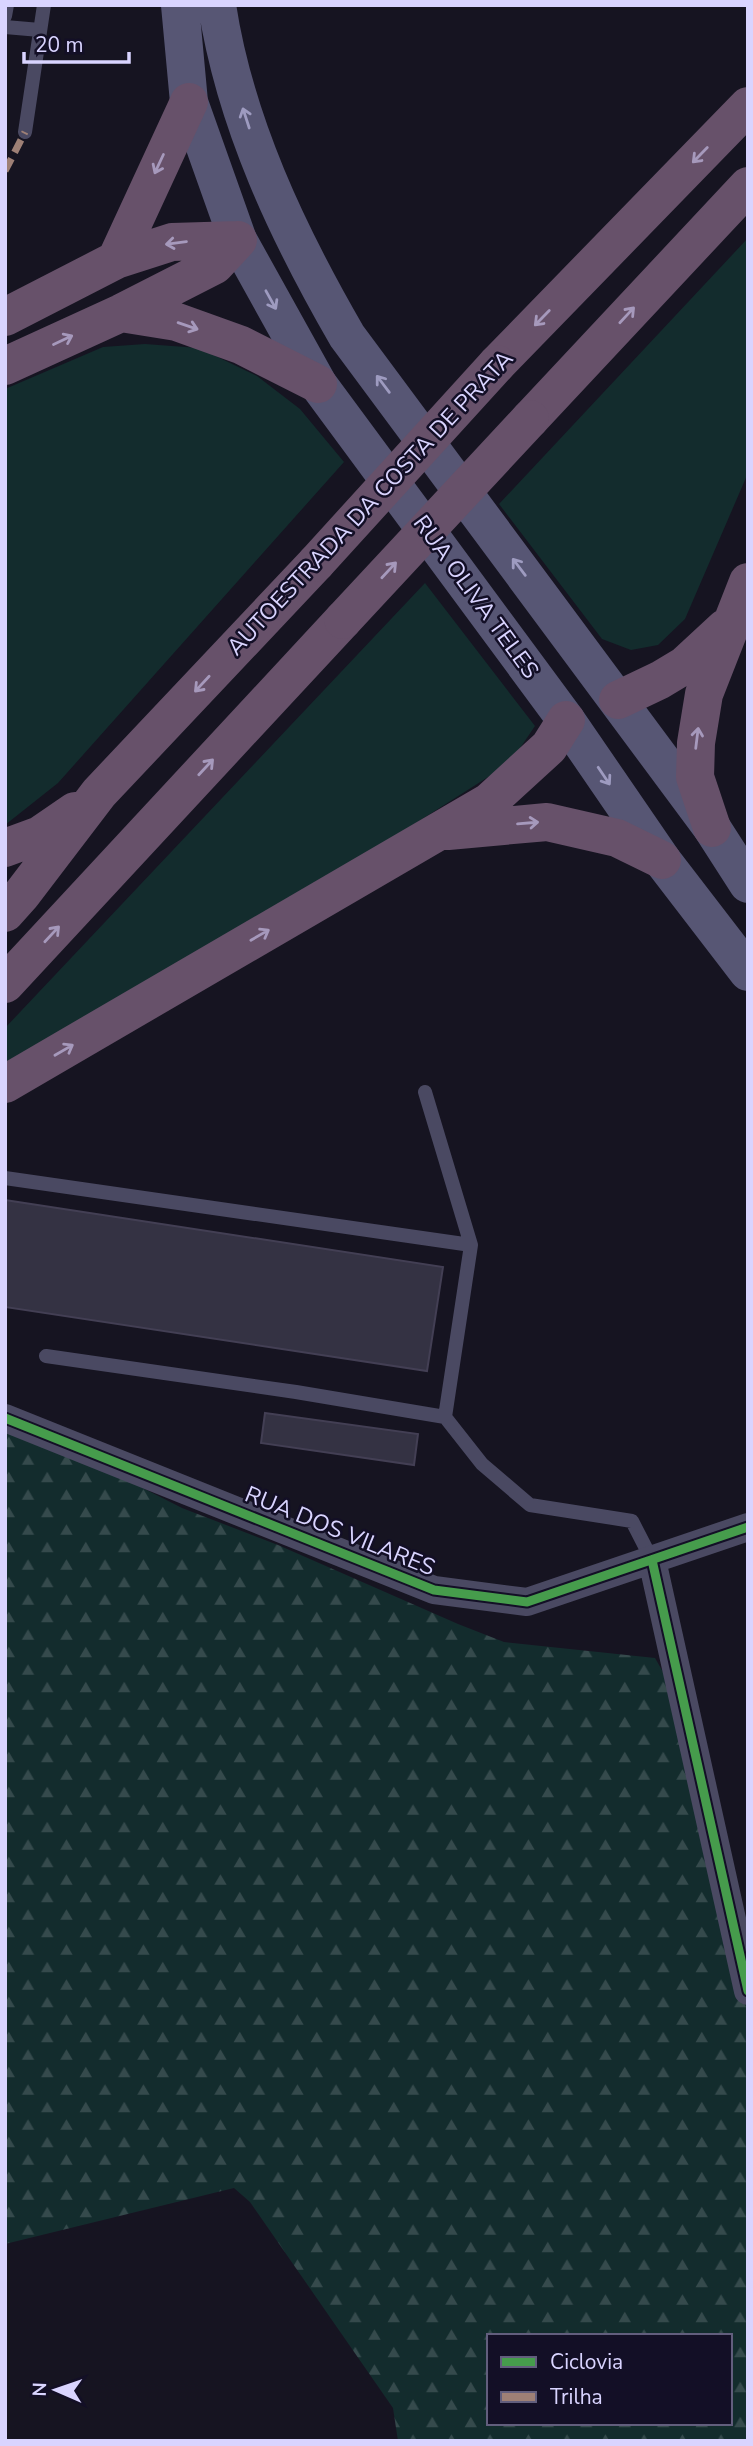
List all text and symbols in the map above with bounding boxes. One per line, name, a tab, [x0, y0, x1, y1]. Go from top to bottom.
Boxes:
scale bar	[24, 21, 130, 65]
text: 20 m	[35, 31, 84, 59]
one-way arrow	[239, 107, 252, 129]
one-way arrow	[692, 146, 709, 163]
one-way arrow	[152, 153, 166, 174]
one-way arrow	[165, 236, 188, 249]
one-way arrow	[265, 289, 278, 310]
one-way arrow	[619, 306, 635, 324]
one-way arrow	[533, 309, 550, 326]
one-way arrow	[176, 321, 198, 333]
one-way arrow	[52, 333, 73, 346]
street label: AUTOESTRADA DA COSTA DE PRATA	[220, 344, 520, 662]
one-way arrow	[375, 375, 390, 394]
street label: RUA OLIVA TELES	[406, 509, 546, 685]
one-way arrow	[511, 558, 526, 576]
one-way arrow	[381, 562, 398, 579]
one-way arrow	[194, 675, 211, 692]
one-way arrow	[691, 727, 704, 750]
one-way arrow	[198, 759, 215, 776]
one-way arrow	[597, 766, 611, 785]
one-way arrow	[516, 817, 539, 830]
one-way arrow	[43, 926, 60, 943]
one-way arrow	[250, 928, 270, 942]
one-way arrow	[54, 1043, 74, 1057]
street label: RUA DOS VILARES	[240, 1479, 440, 1583]
legend	[487, 2334, 732, 2425]
text: Ciclovia	[550, 2348, 623, 2376]
north arrow	[21, 2355, 91, 2425]
text: N	[27, 2382, 53, 2397]
text: Trilha	[550, 2383, 603, 2411]

